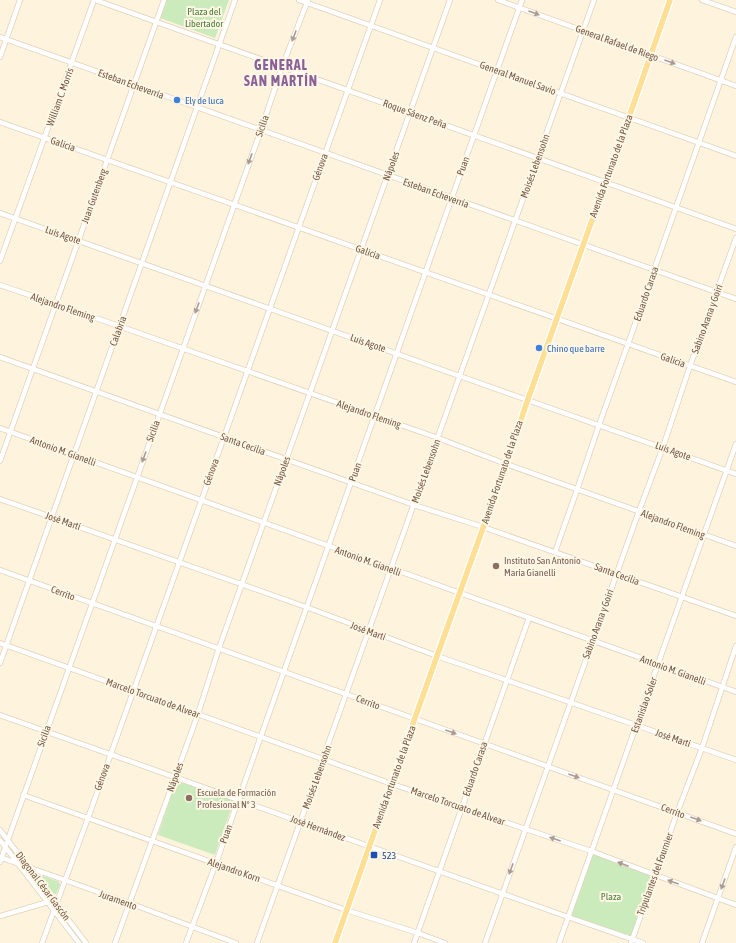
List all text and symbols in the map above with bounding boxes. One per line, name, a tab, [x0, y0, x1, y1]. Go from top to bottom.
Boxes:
park label: Plaza del Libertador	[185, 6, 224, 29]
one-way arrow	[529, 11, 541, 17]
street label: General Rafael de Riego	[574, 23, 660, 63]
one-way arrow	[290, 31, 296, 43]
district label: GENERAL SAN MARTÍN	[244, 57, 318, 89]
street label: General Manuel Savio	[478, 59, 558, 97]
one-way arrow	[664, 59, 676, 65]
street label: William C. Morris	[44, 66, 76, 128]
street label: Esteban Echeverría	[97, 67, 166, 101]
marker: Ely de luca	[172, 95, 182, 105]
place label: Ely de luca	[185, 95, 224, 106]
street label: Roque Sáenz Peña	[382, 97, 449, 131]
street label: Sicilia	[253, 113, 271, 138]
street label: Avenida Fortunato de la Plaza	[587, 113, 635, 219]
street label: Moisés Lebensohn	[518, 132, 552, 199]
street label: Galicia	[49, 135, 77, 153]
street label: Nápoles	[381, 149, 402, 182]
street label: Génova	[310, 152, 330, 182]
one-way arrow	[247, 153, 253, 165]
street label: Puan	[455, 155, 472, 177]
street label: Juan Gutenberg	[79, 166, 109, 225]
street label: Esteban Echeverría	[402, 176, 471, 210]
street label: Luis Agote	[44, 224, 83, 246]
street label: Galicia	[354, 243, 382, 261]
street label: Eduardo Carasa	[632, 265, 661, 323]
street label: Sabino Arana y Goiri	[689, 283, 725, 355]
street label: Alejandro Fleming	[29, 291, 97, 323]
one-way arrow	[194, 302, 200, 314]
street label: Calabria	[108, 314, 129, 347]
street label: Luis Agote	[349, 332, 388, 354]
marker: Chino que barre	[534, 343, 544, 353]
place label: Chino que barre	[547, 343, 605, 354]
street label: Galicia	[659, 351, 687, 369]
street label: Alejandro Fleming	[335, 398, 403, 430]
street label: Sicilia	[144, 418, 162, 443]
street label: Avenida Fortunato de la Plaza	[479, 419, 525, 525]
street label: Santa Cecilia	[219, 431, 267, 457]
street label: Antonio M. Gianelli	[28, 434, 98, 468]
street label: Moisés Lebensohn	[409, 437, 443, 504]
street label: Luis Agote	[654, 440, 693, 463]
one-way arrow	[141, 451, 147, 463]
street label: Nápoles	[272, 454, 293, 487]
street label: Génova	[201, 457, 221, 487]
street label: Puan	[347, 461, 364, 483]
street label: Alejandro Fleming	[639, 507, 707, 541]
street label: José Martí	[44, 510, 83, 532]
street label: Antonio M. Gianelli	[333, 544, 403, 578]
place label: Instituto San Antonio María Gianelli	[504, 555, 581, 578]
marker: Instituto San Antonio María Gianelli	[491, 561, 501, 571]
street label: Santa Cecilia	[593, 561, 641, 587]
street label: Cerrito	[49, 584, 77, 602]
street label: Sabino Arana y Goiri	[580, 588, 616, 660]
street label: José Martí	[349, 620, 388, 643]
street label: Antonio M. Gianelli	[638, 653, 708, 687]
street label: Estanislao Soler	[629, 675, 659, 734]
street label: Marcelo Torcuato de Alvear	[105, 676, 202, 720]
street label: Cerrito	[354, 693, 382, 711]
street label: Sicilia	[35, 723, 53, 748]
street label: Avenida Fortunato de la Plaza	[370, 724, 418, 830]
street label: José Martí	[654, 727, 693, 749]
one-way arrow	[446, 729, 458, 735]
street label: Eduardo Carasa	[461, 740, 490, 798]
street label: Moisés Lebensohn	[300, 743, 334, 810]
street label: Nápoles	[165, 760, 186, 793]
street label: Génova	[92, 762, 112, 792]
one-way arrow	[568, 773, 580, 779]
street label: Marcelo Torcuato de Alvear	[409, 785, 508, 828]
place label: Escuela de Formación Profesional N° 3	[197, 787, 276, 810]
marker: Escuela de Formación Profesional N° 3	[184, 793, 194, 803]
street label: Cerrito	[659, 802, 687, 820]
street label: José Hernández	[289, 813, 347, 843]
one-way arrow	[691, 817, 703, 823]
street label: Puan	[218, 823, 235, 845]
street label: Tripulantes del Fournier	[635, 830, 675, 917]
one-way arrow	[548, 836, 560, 842]
street label: Diagonal César Gascón	[14, 849, 72, 923]
marker: 523	[369, 850, 379, 860]
place label: 523	[382, 850, 396, 861]
street label: Alejandro Korn	[206, 856, 262, 884]
one-way arrow	[617, 860, 629, 866]
one-way arrow	[508, 863, 514, 875]
one-way arrow	[720, 878, 726, 890]
one-way arrow	[667, 879, 679, 885]
street label: Juramento	[98, 888, 139, 912]
park label: Plaza	[601, 891, 622, 902]

